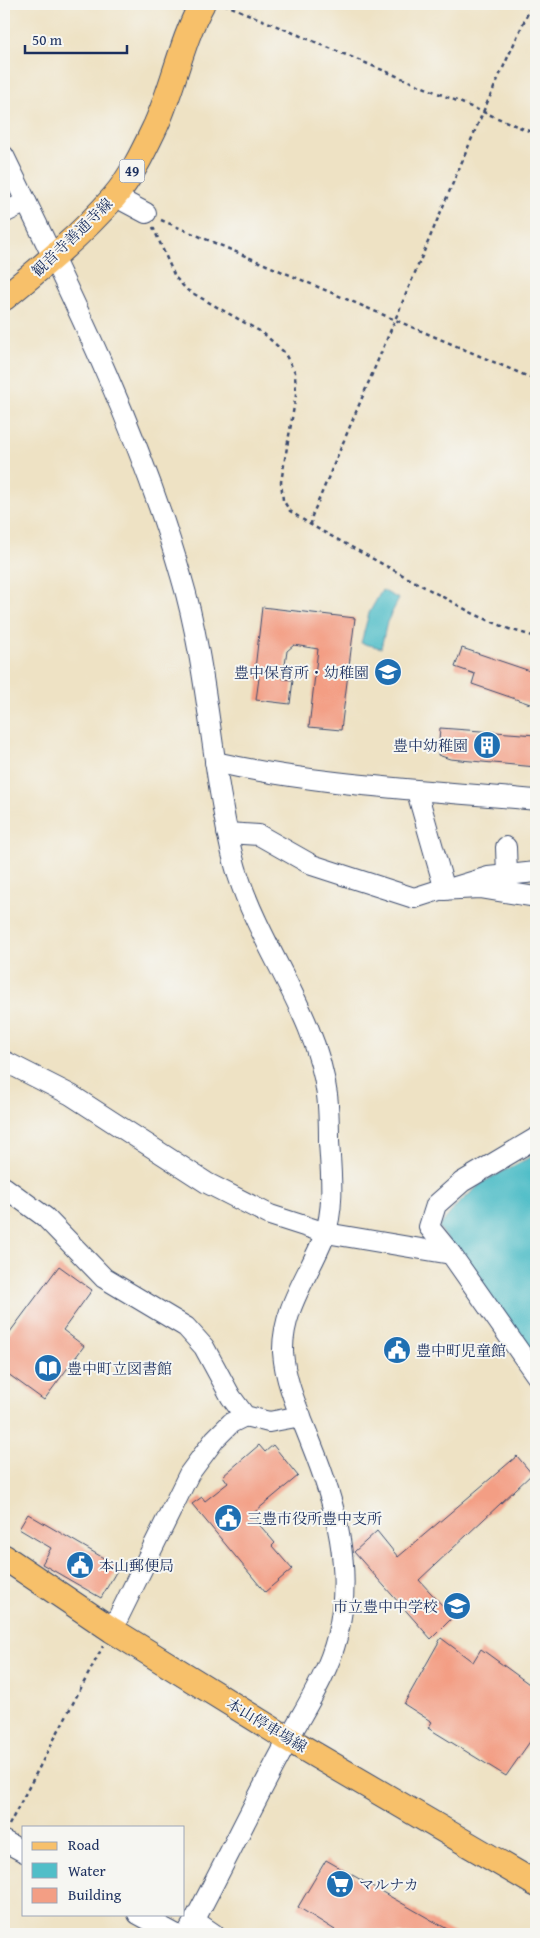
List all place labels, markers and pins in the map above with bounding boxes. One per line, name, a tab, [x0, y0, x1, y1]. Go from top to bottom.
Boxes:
school or university icon: 豊中保育所・幼稚園	[373, 657, 403, 687]
place label: 豊中保育所・幼稚園	[234, 662, 369, 683]
building icon: 豊中幼稚園	[472, 730, 502, 760]
place label: 豊中幼稚園	[393, 735, 468, 756]
public building icon: 豊中町児童館	[382, 1335, 412, 1365]
place label: 豊中町児童館	[416, 1340, 506, 1361]
library icon: 豊中町立図書館	[33, 1353, 63, 1383]
place label: 豊中町立図書館	[67, 1358, 172, 1379]
public building icon: 三豊市役所豊中支所	[213, 1503, 243, 1533]
place label: 三豊市役所豊中支所	[247, 1508, 382, 1529]
public building icon: 本山郵便局	[65, 1550, 95, 1580]
place label: 本山郵便局	[99, 1555, 174, 1576]
school or university icon: 市立豊中中学校	[442, 1591, 472, 1621]
place label: 市立豊中中学校	[333, 1596, 438, 1617]
supermarket icon: マルナカ	[325, 1869, 355, 1899]
place label: マルナカ	[359, 1874, 419, 1895]

